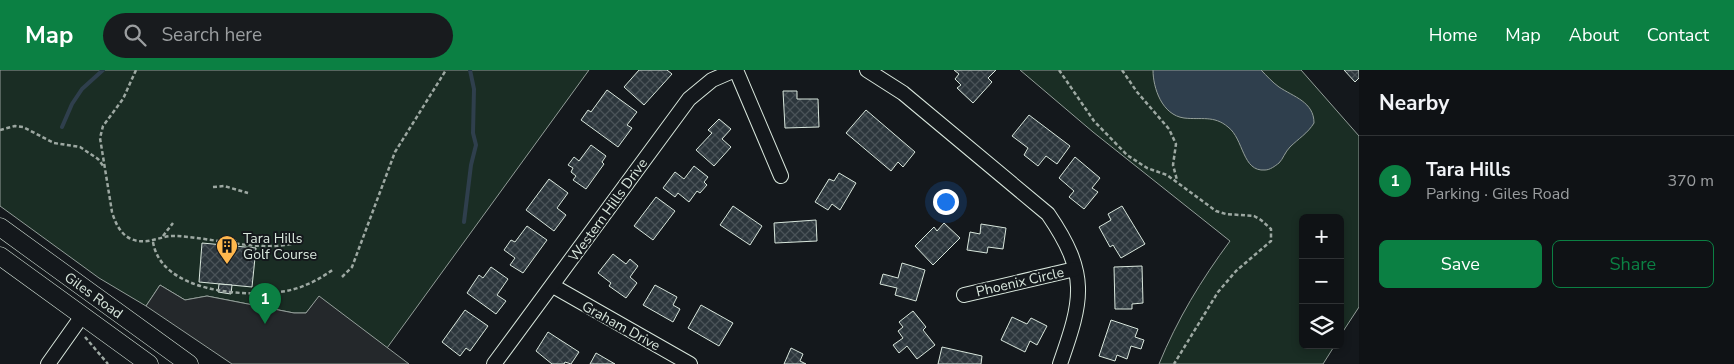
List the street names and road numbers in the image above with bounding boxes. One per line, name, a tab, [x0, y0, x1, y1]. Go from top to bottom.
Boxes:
street label: Western Hills Drive	[564, 155, 652, 265]
street label: Phoenix Circle	[974, 263, 1066, 301]
street label: Giles Road	[61, 267, 127, 323]
street label: Graham Drive	[578, 297, 664, 355]

